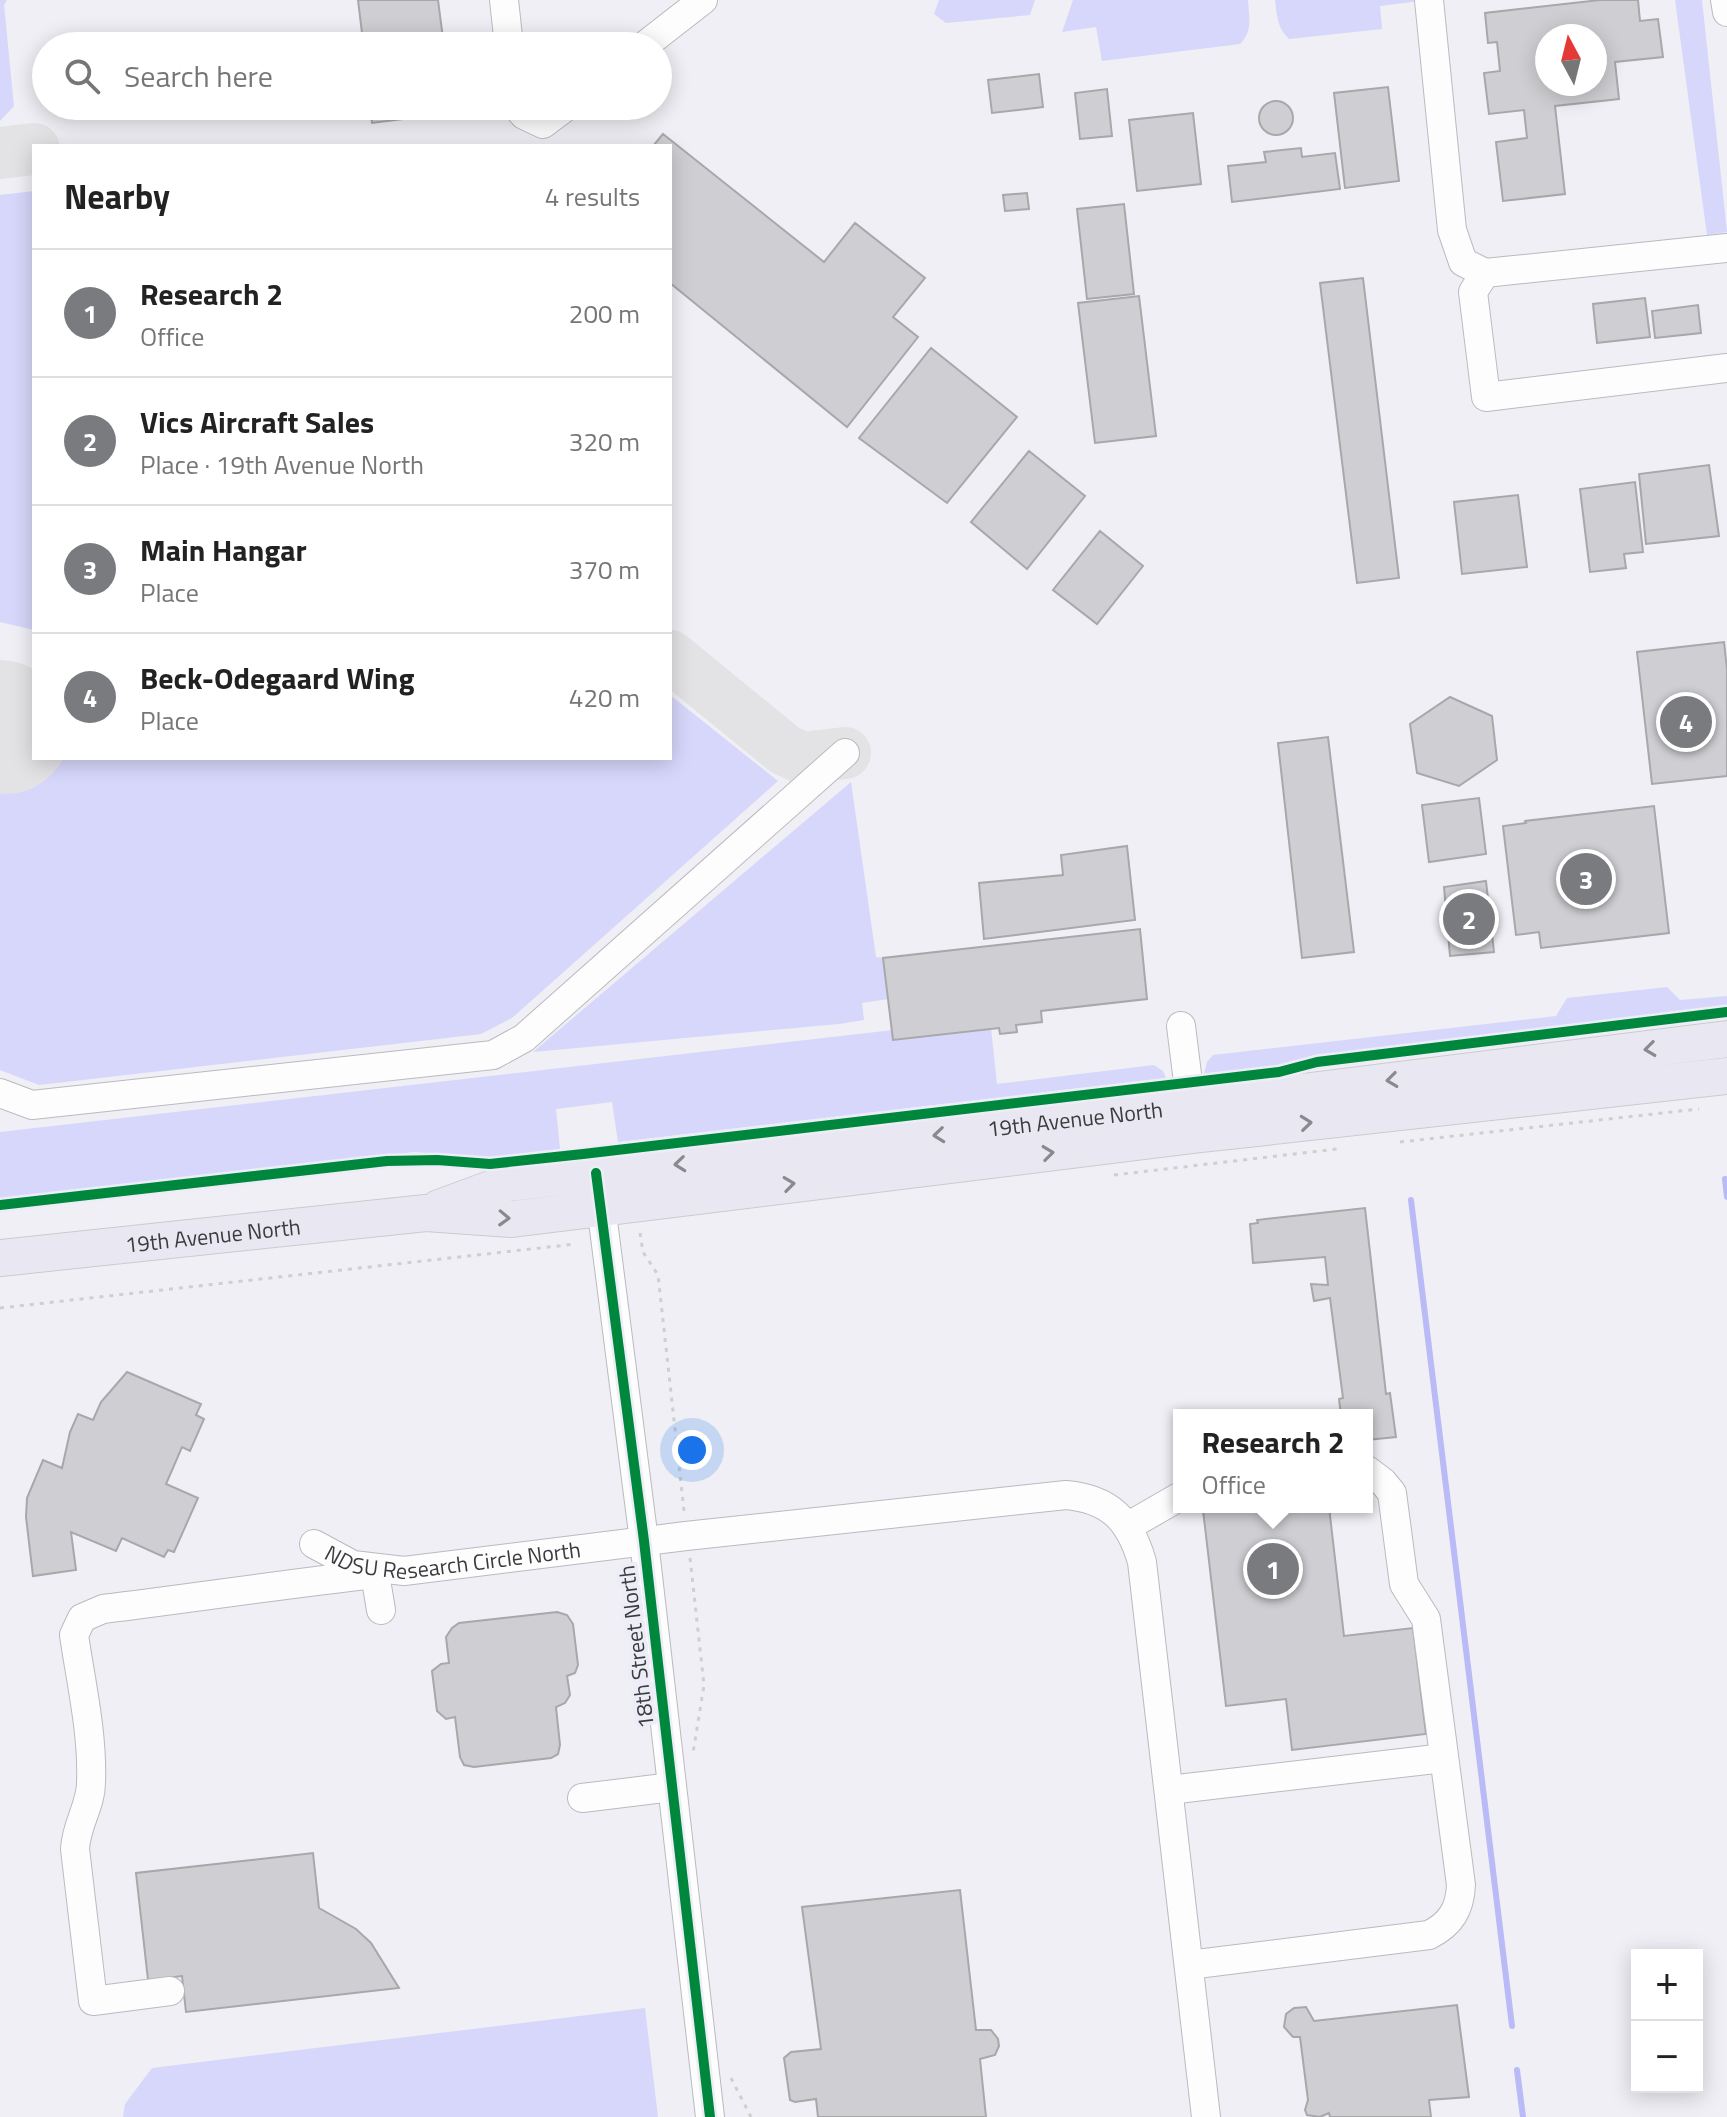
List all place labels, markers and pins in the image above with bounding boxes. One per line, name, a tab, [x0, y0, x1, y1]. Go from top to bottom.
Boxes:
pin: 4	[1660, 692, 1712, 752]
pin: 3	[1560, 849, 1612, 909]
pin: 2	[1443, 889, 1495, 949]
pin: 1	[1247, 1539, 1299, 1599]

